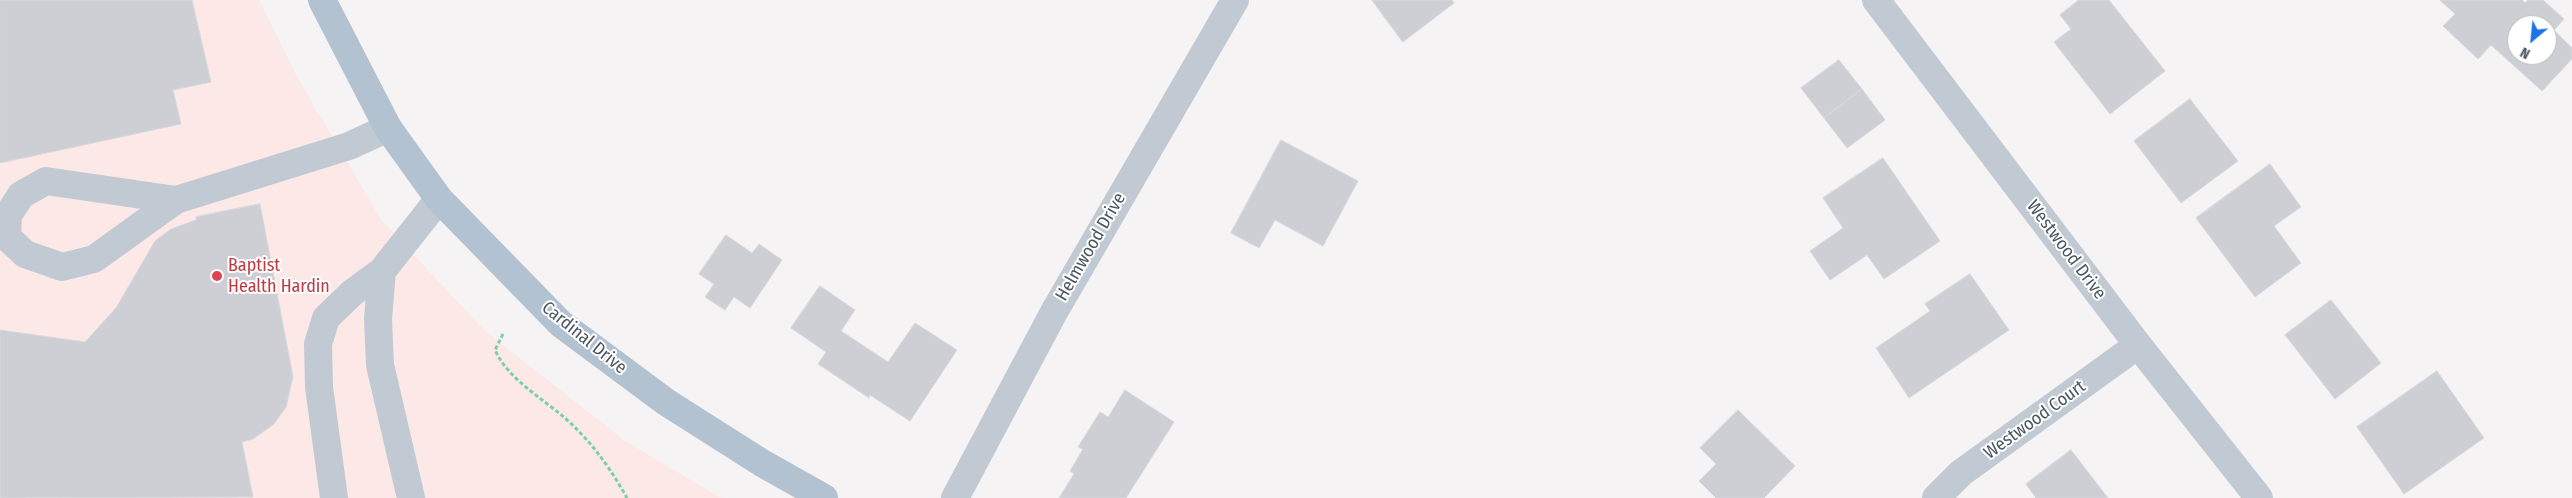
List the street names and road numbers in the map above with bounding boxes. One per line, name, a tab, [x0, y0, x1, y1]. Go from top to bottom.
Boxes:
street label: Helmwood Drive	[1051, 189, 1131, 305]
street label: Westwood Drive	[2022, 196, 2110, 304]
street label: Cardinal Drive	[537, 297, 631, 379]
street label: Westwood Court	[1980, 376, 2090, 464]

